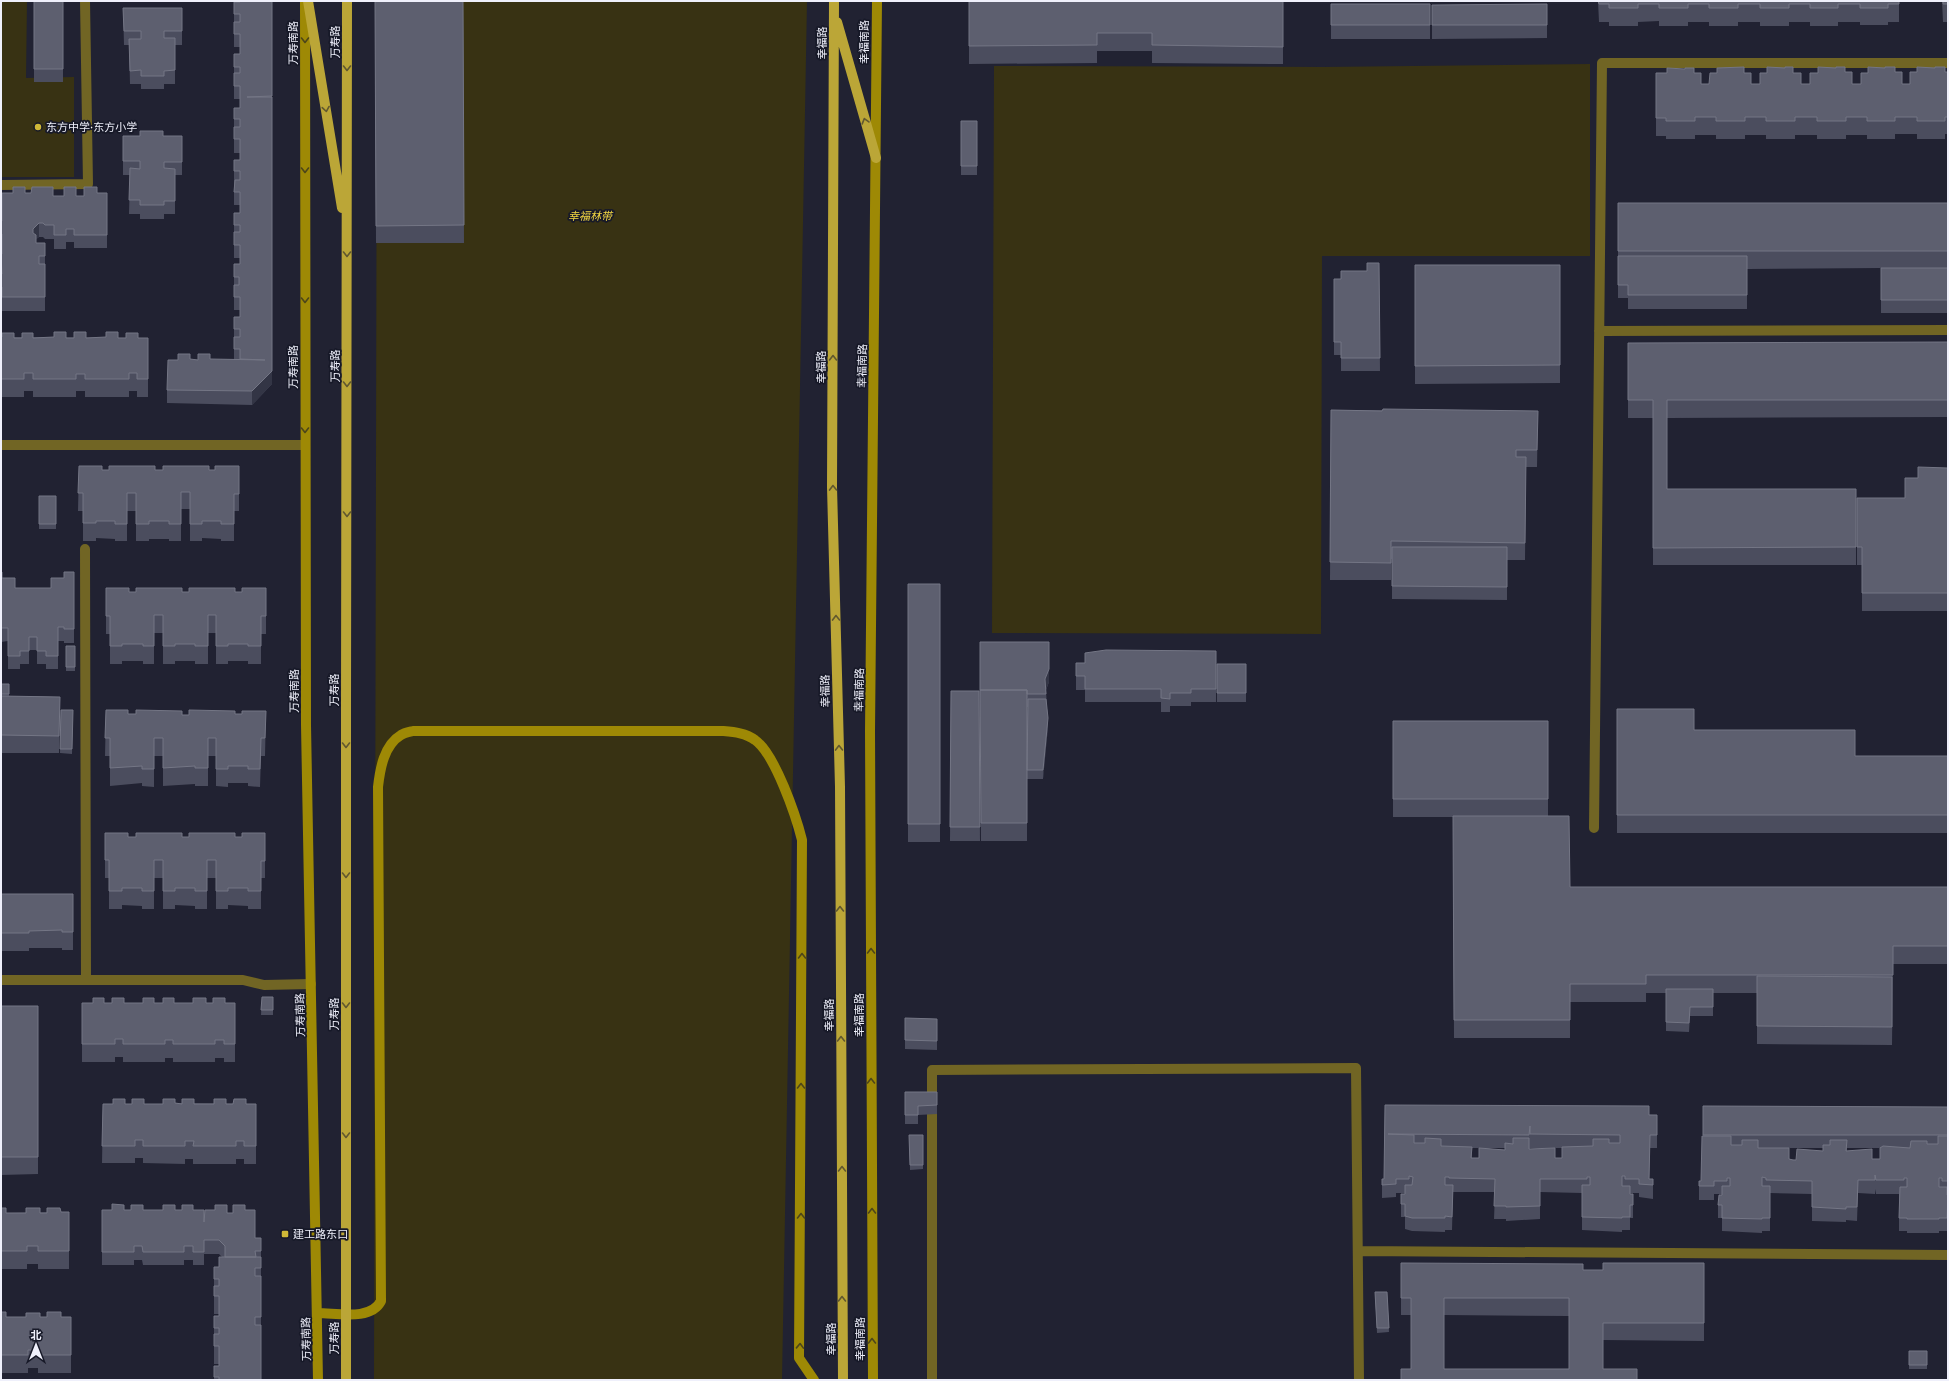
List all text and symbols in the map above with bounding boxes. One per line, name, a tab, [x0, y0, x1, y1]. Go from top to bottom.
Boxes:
street label: 幸福南路	[857, 20, 871, 64]
street label: 万寿南路	[286, 21, 300, 65]
street label: 万寿路	[328, 26, 342, 59]
street label: 幸福路	[815, 27, 829, 60]
one-way arrow	[301, 37, 309, 43]
one-way arrow	[343, 65, 351, 71]
one-way arrow	[321, 106, 330, 112]
one-way arrow	[861, 118, 870, 125]
place label: 东方中学·东方小学	[46, 120, 137, 134]
marker: 东方中学·东方小学	[33, 122, 43, 132]
one-way arrow	[301, 167, 309, 173]
park label: 幸福林带	[568, 209, 614, 223]
one-way arrow	[343, 251, 351, 257]
one-way arrow	[301, 297, 309, 303]
street label: 幸福南路	[855, 344, 869, 388]
street label: 万寿南路	[286, 345, 300, 389]
street label: 万寿路	[328, 350, 342, 383]
street label: 幸福路	[814, 351, 828, 384]
one-way arrow	[829, 355, 837, 361]
one-way arrow	[343, 381, 351, 387]
one-way arrow	[301, 427, 309, 433]
one-way arrow	[828, 485, 837, 491]
one-way arrow	[343, 511, 351, 517]
one-way arrow	[831, 615, 840, 621]
street label: 幸福南路	[852, 668, 866, 712]
street label: 万寿南路	[287, 669, 301, 713]
street label: 万寿路	[327, 674, 341, 707]
street label: 幸福路	[818, 674, 832, 708]
one-way arrow	[342, 742, 350, 748]
one-way arrow	[835, 745, 843, 751]
one-way arrow	[342, 872, 350, 878]
one-way arrow	[836, 906, 844, 912]
one-way arrow	[867, 948, 875, 954]
one-way arrow	[798, 953, 806, 959]
street label: 万寿南路	[293, 993, 307, 1037]
street label: 幸福南路	[852, 993, 866, 1037]
street label: 万寿路	[327, 998, 341, 1031]
street label: 幸福路	[822, 999, 836, 1032]
one-way arrow	[342, 1002, 350, 1008]
one-way arrow	[837, 1036, 845, 1042]
one-way arrow	[867, 1078, 875, 1084]
one-way arrow	[797, 1083, 805, 1089]
one-way arrow	[342, 1132, 350, 1138]
one-way arrow	[838, 1166, 846, 1172]
one-way arrow	[868, 1208, 876, 1214]
one-way arrow	[797, 1213, 805, 1219]
place label: 建工路东口	[293, 1227, 348, 1241]
marker: 建工路东口	[280, 1229, 290, 1239]
one-way arrow	[838, 1296, 846, 1302]
street label: 万寿南路	[299, 1317, 313, 1361]
street label: 幸福南路	[853, 1317, 867, 1361]
street label: 万寿路	[327, 1322, 341, 1355]
street label: 幸福路	[824, 1323, 838, 1356]
north arrow	[16, 1325, 56, 1365]
text: 北	[31, 1328, 42, 1342]
one-way arrow	[868, 1338, 876, 1344]
one-way arrow	[795, 1343, 804, 1349]

